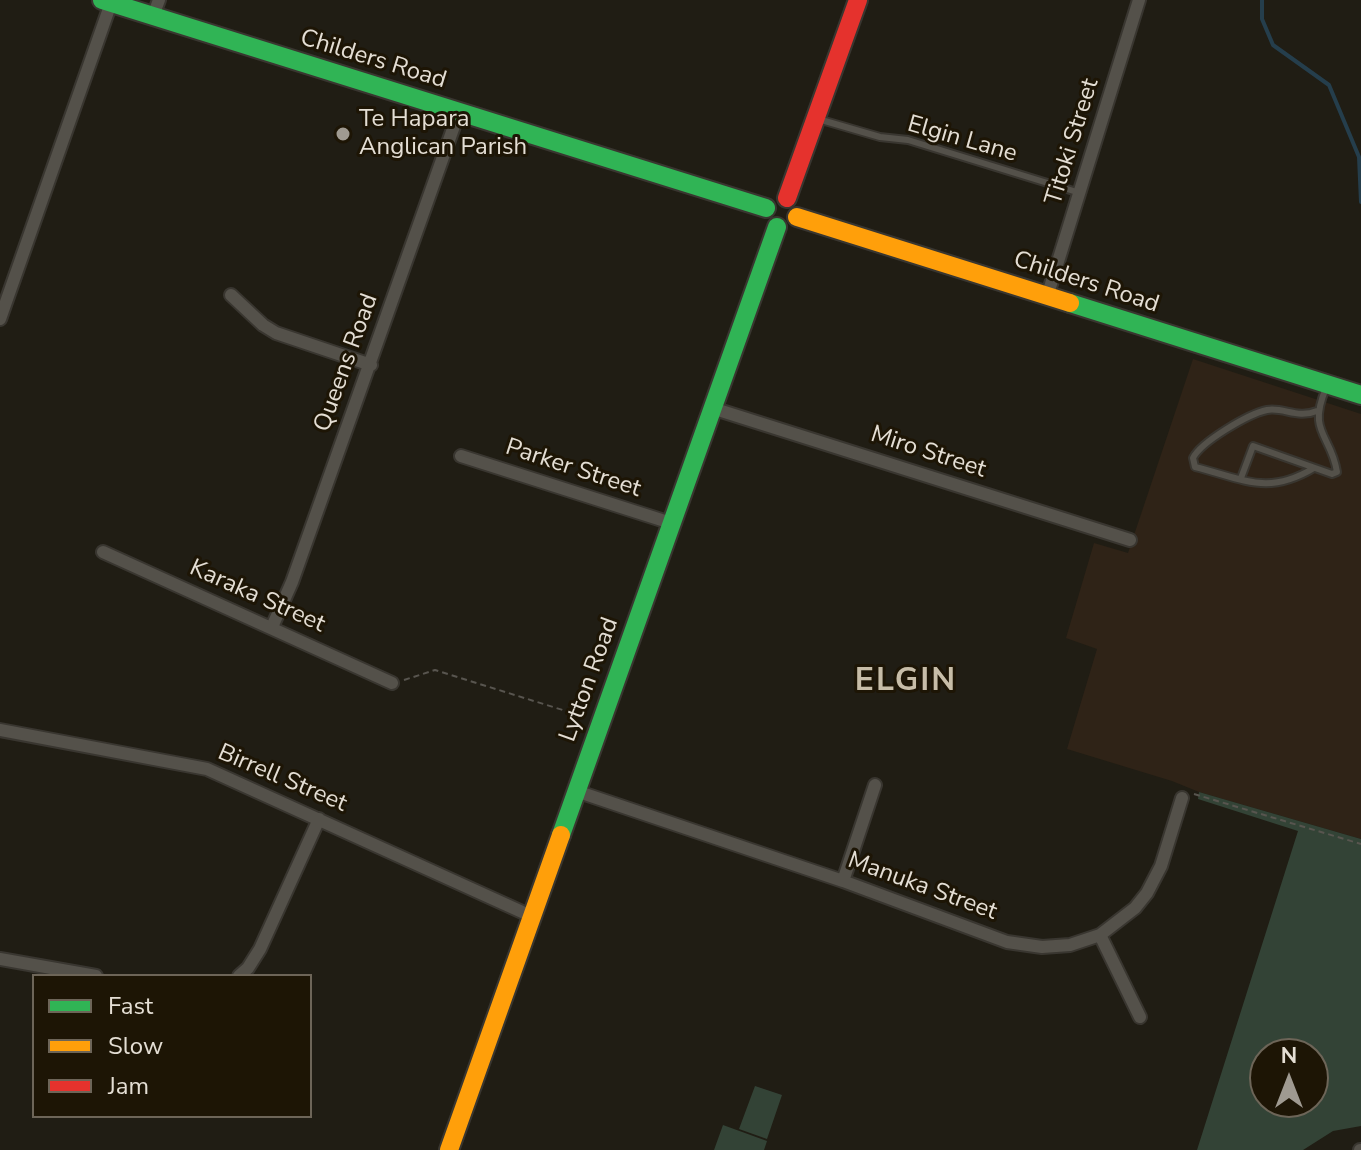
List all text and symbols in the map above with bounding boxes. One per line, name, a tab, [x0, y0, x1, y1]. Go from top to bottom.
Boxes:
street label: Childers Road	[297, 24, 449, 96]
street label: Titoki Street	[1040, 75, 1106, 209]
place label: Te Hapara Anglican Parish	[359, 106, 527, 162]
street label: Elgin Lane	[904, 111, 1020, 169]
marker: Te Hapara Anglican Parish	[334, 125, 352, 143]
street label: Childers Road	[1010, 246, 1162, 320]
street label: Queens Road	[309, 290, 385, 436]
street label: Miro Street	[867, 421, 989, 485]
street label: Parker Street	[502, 434, 644, 504]
street label: Karaka Street	[185, 554, 329, 640]
street label: Lytton Road	[554, 614, 626, 746]
district label: ELGIN	[855, 663, 957, 701]
street label: Birrell Street	[213, 739, 351, 819]
street label: Manuka Street	[844, 847, 1000, 927]
legend	[32, 974, 312, 1118]
text: Fast	[108, 990, 153, 1022]
text: Slow	[108, 1030, 163, 1062]
north arrow	[1249, 1038, 1329, 1118]
text: N	[1281, 1041, 1297, 1071]
text: Jam	[108, 1070, 149, 1102]

